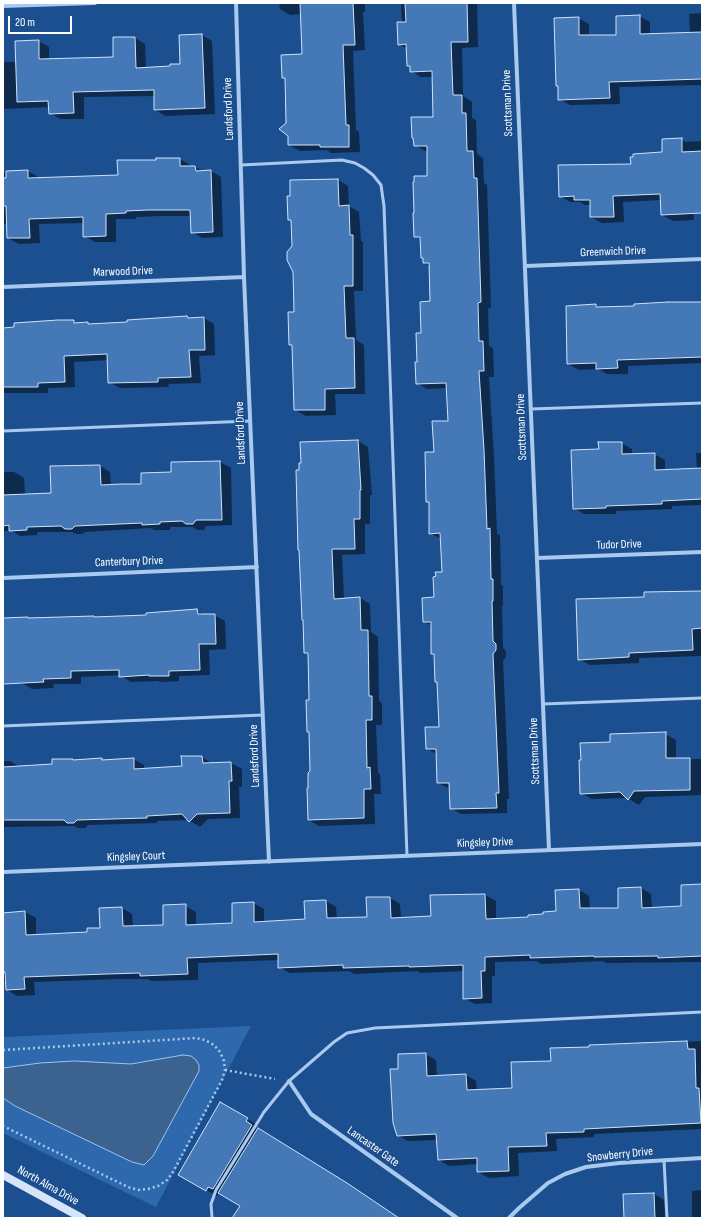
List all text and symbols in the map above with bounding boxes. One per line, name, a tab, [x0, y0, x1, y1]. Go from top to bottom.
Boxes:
scale bar	[10, 8, 74, 34]
text: 20 m	[15, 15, 35, 30]
street label: Scottsman Drive	[500, 69, 516, 137]
street label: Landsford Drive	[221, 77, 237, 141]
street label: Greenwich Drive	[580, 244, 646, 260]
street label: Marwood Drive	[93, 264, 153, 280]
street label: Scottsman Drive	[514, 393, 530, 461]
street label: Landsford Drive	[233, 401, 249, 465]
street label: Tudor Drive	[596, 537, 642, 553]
street label: Canterbury Drive	[95, 554, 163, 570]
street label: Scottsman Drive	[527, 717, 543, 785]
street label: Landsford Drive	[247, 724, 263, 788]
street label: Kingsley Drive	[457, 835, 513, 851]
street label: Kingsley Court	[107, 849, 165, 865]
street label: Lancaster Gate	[344, 1124, 402, 1170]
street label: Snowberry Drive	[586, 1144, 654, 1166]
street label: North Alma Drive	[15, 1163, 81, 1209]

